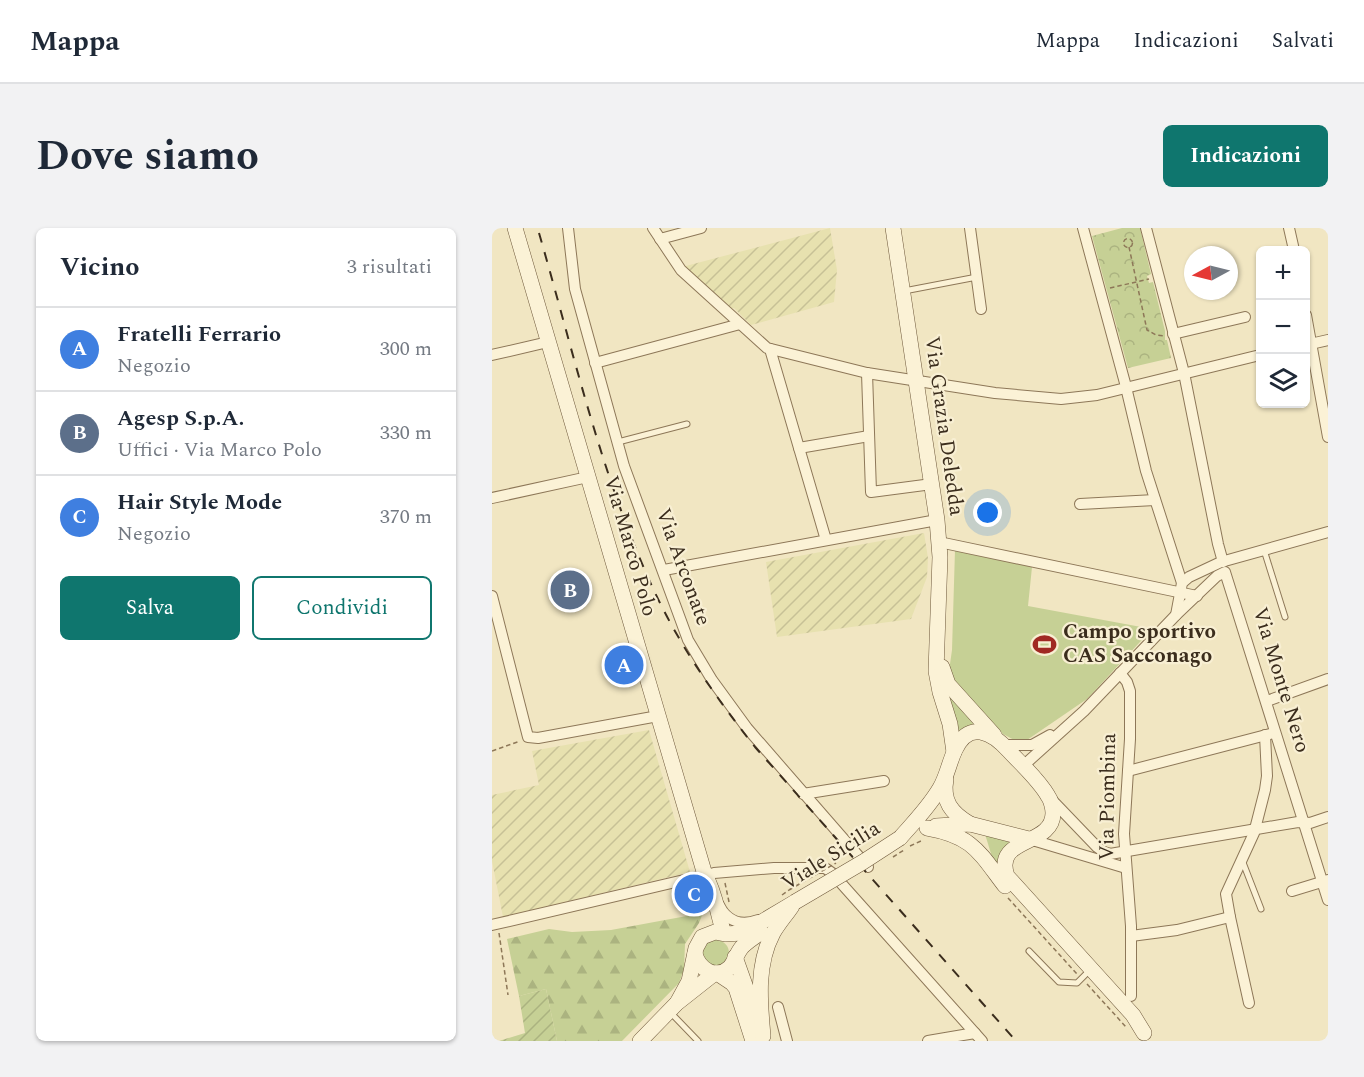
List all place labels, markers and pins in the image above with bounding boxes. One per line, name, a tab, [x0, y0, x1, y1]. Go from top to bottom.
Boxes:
pin: B	[550, 568, 590, 613]
place label: Campo sportivo CAS Sacconago	[1063, 616, 1216, 672]
sports icon: Campo sportivo CAS Sacconago	[1032, 631, 1058, 657]
pin: A	[604, 642, 644, 688]
pin: C	[674, 872, 714, 916]

